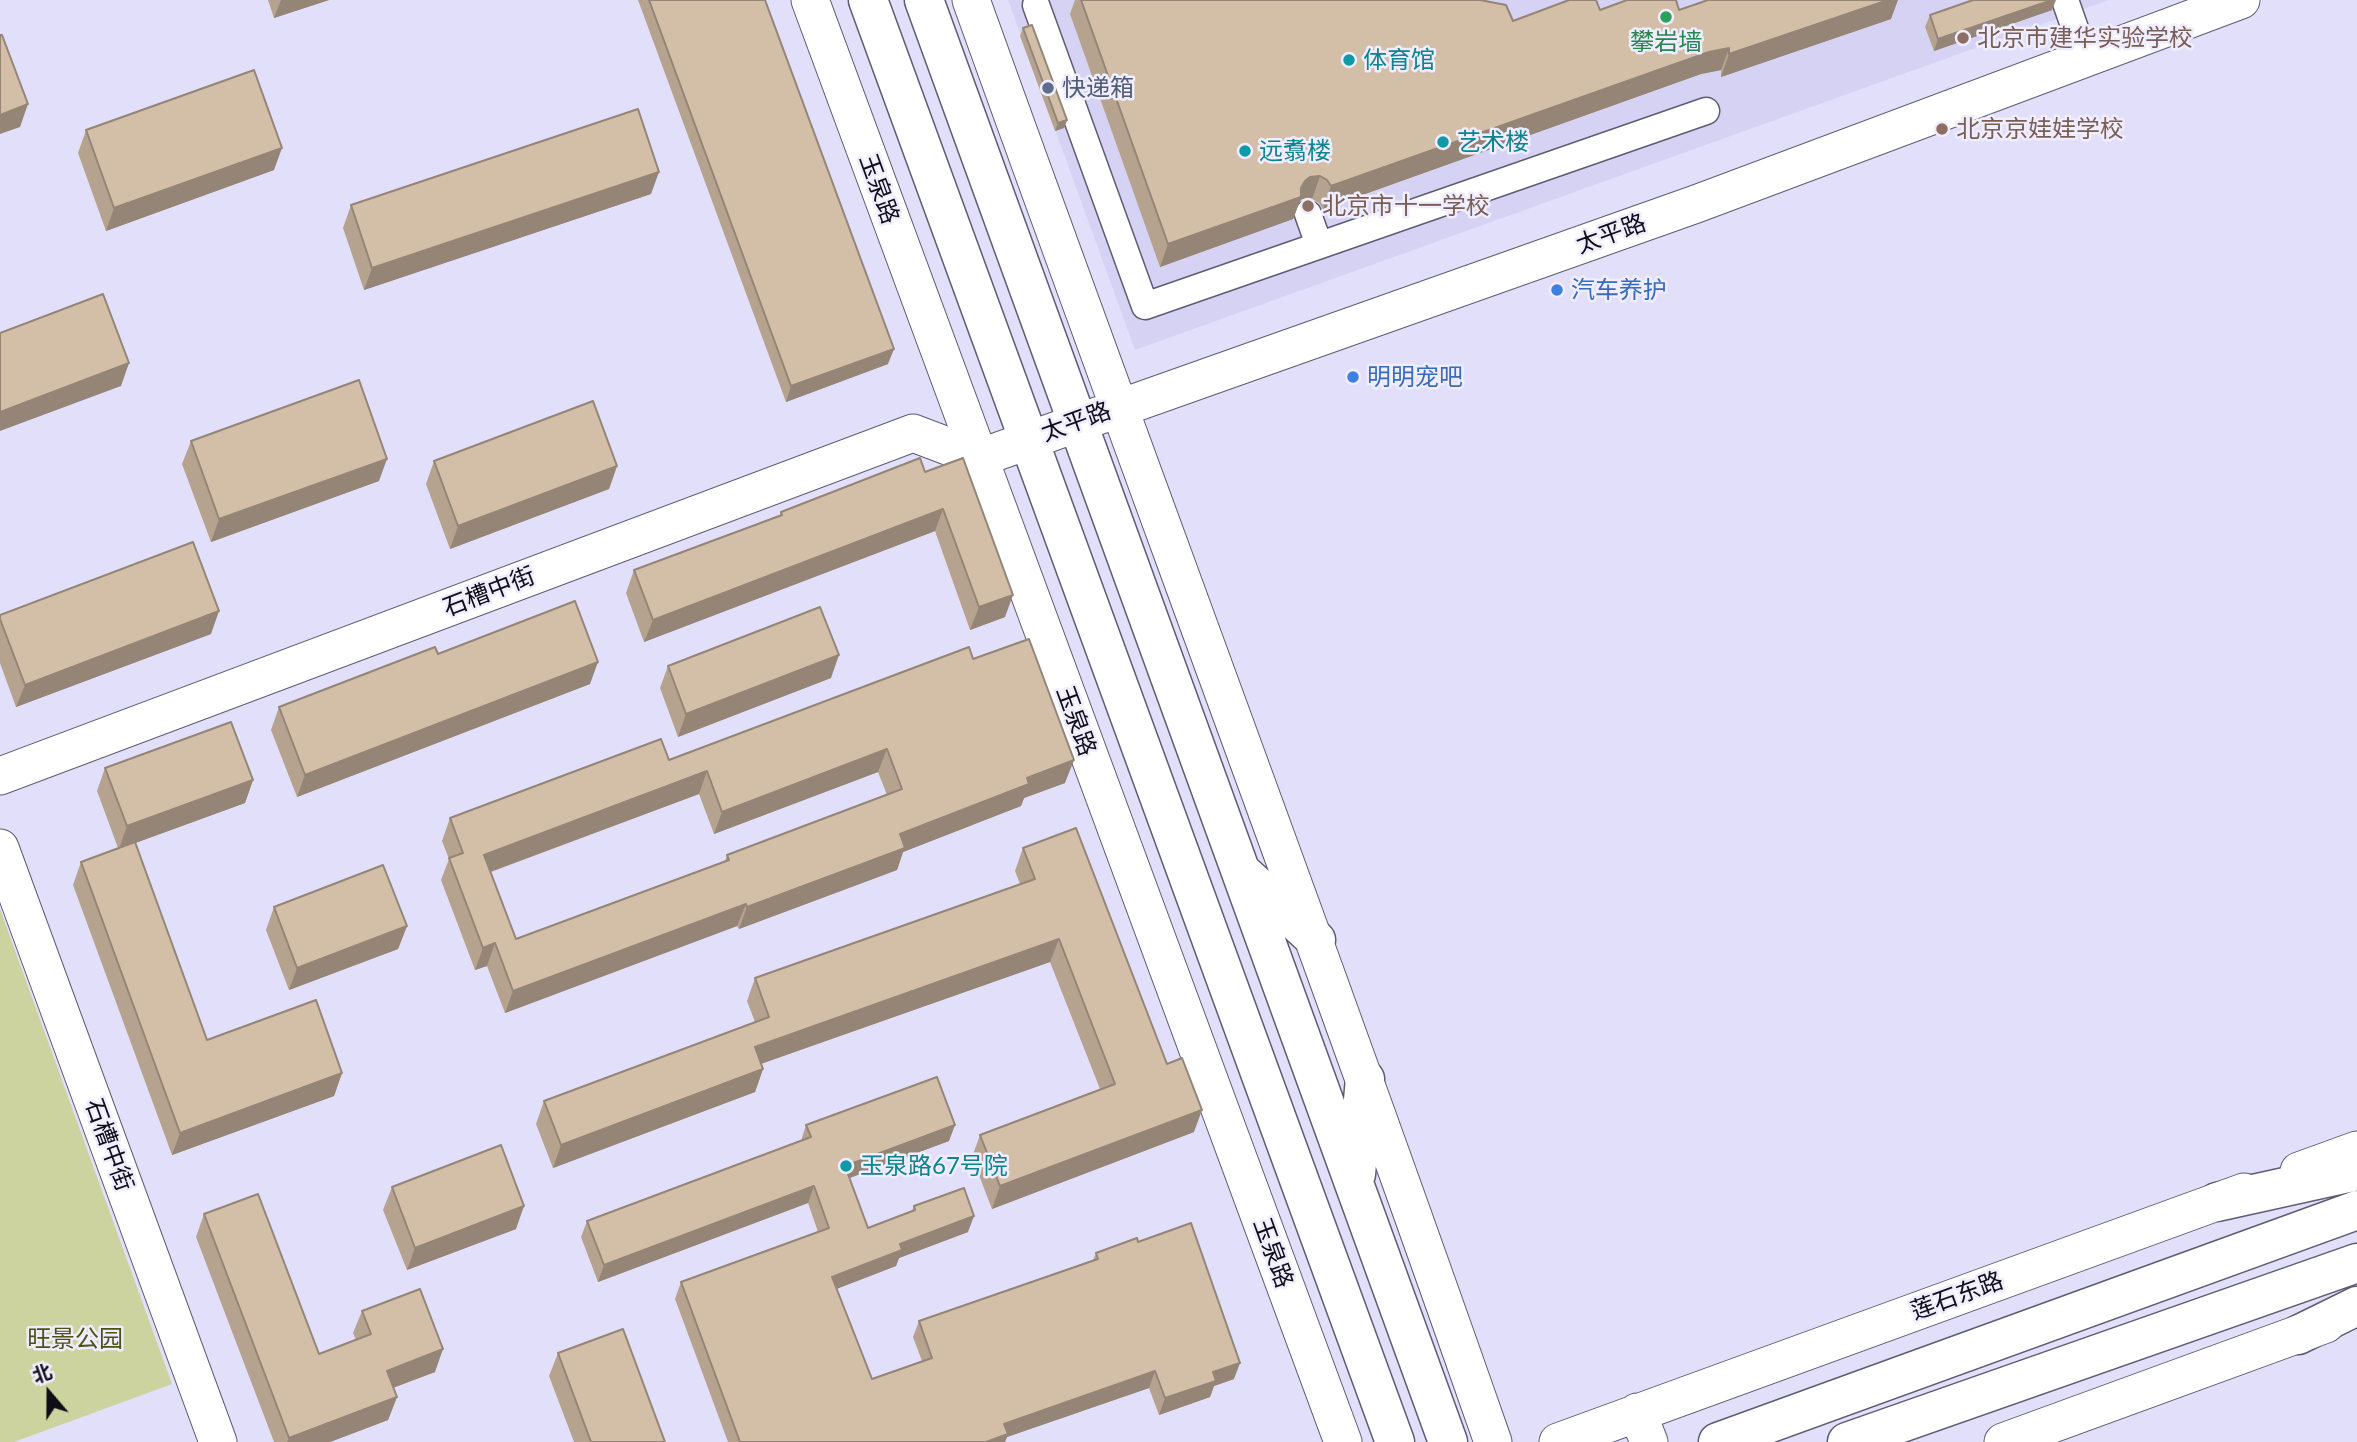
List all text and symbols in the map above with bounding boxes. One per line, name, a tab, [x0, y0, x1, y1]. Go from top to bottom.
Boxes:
marker: 攀岩墙	[1658, 9, 1674, 25]
place label: 北京市建华实验学校	[1977, 24, 2193, 52]
place label: 攀岩墙	[1630, 28, 1702, 56]
marker: 北京市建华实验学校	[1955, 30, 1971, 46]
place label: 体育馆	[1363, 46, 1435, 74]
marker: 体育馆	[1341, 52, 1357, 68]
place label: 快递箱	[1062, 74, 1134, 102]
marker: 快递箱	[1040, 80, 1056, 96]
place label: 北京京娃娃学校	[1956, 115, 2124, 143]
marker: 北京京娃娃学校	[1934, 121, 1950, 137]
place label: 艺术楼	[1457, 128, 1529, 156]
marker: 艺术楼	[1435, 134, 1451, 150]
place label: 远翥楼	[1259, 137, 1331, 165]
marker: 远翥楼	[1237, 143, 1253, 159]
street label: 玉泉路	[853, 150, 905, 228]
place label: 北京市十一学校	[1322, 192, 1490, 220]
marker: 北京市十一学校	[1300, 198, 1316, 214]
street label: 太平路	[1572, 208, 1650, 260]
place label: 汽车养护	[1571, 276, 1667, 304]
marker: 汽车养护	[1549, 282, 1565, 298]
place label: 明明宠吧	[1367, 363, 1463, 391]
marker: 明明宠吧	[1345, 369, 1361, 385]
street label: 太平路	[1037, 396, 1115, 448]
street label: 石槽中街	[439, 561, 539, 623]
street label: 玉泉路	[1050, 682, 1102, 760]
street label: 石槽中街	[79, 1095, 139, 1195]
place label: 玉泉路67号院	[860, 1152, 1008, 1180]
marker: 玉泉路67号院	[838, 1158, 854, 1174]
street label: 玉泉路	[1247, 1214, 1299, 1292]
street label: 莲石东路	[1907, 1266, 2007, 1326]
park label: 旺景公园	[27, 1325, 123, 1353]
north arrow	[14, 1358, 84, 1428]
text: 北	[29, 1359, 55, 1387]

